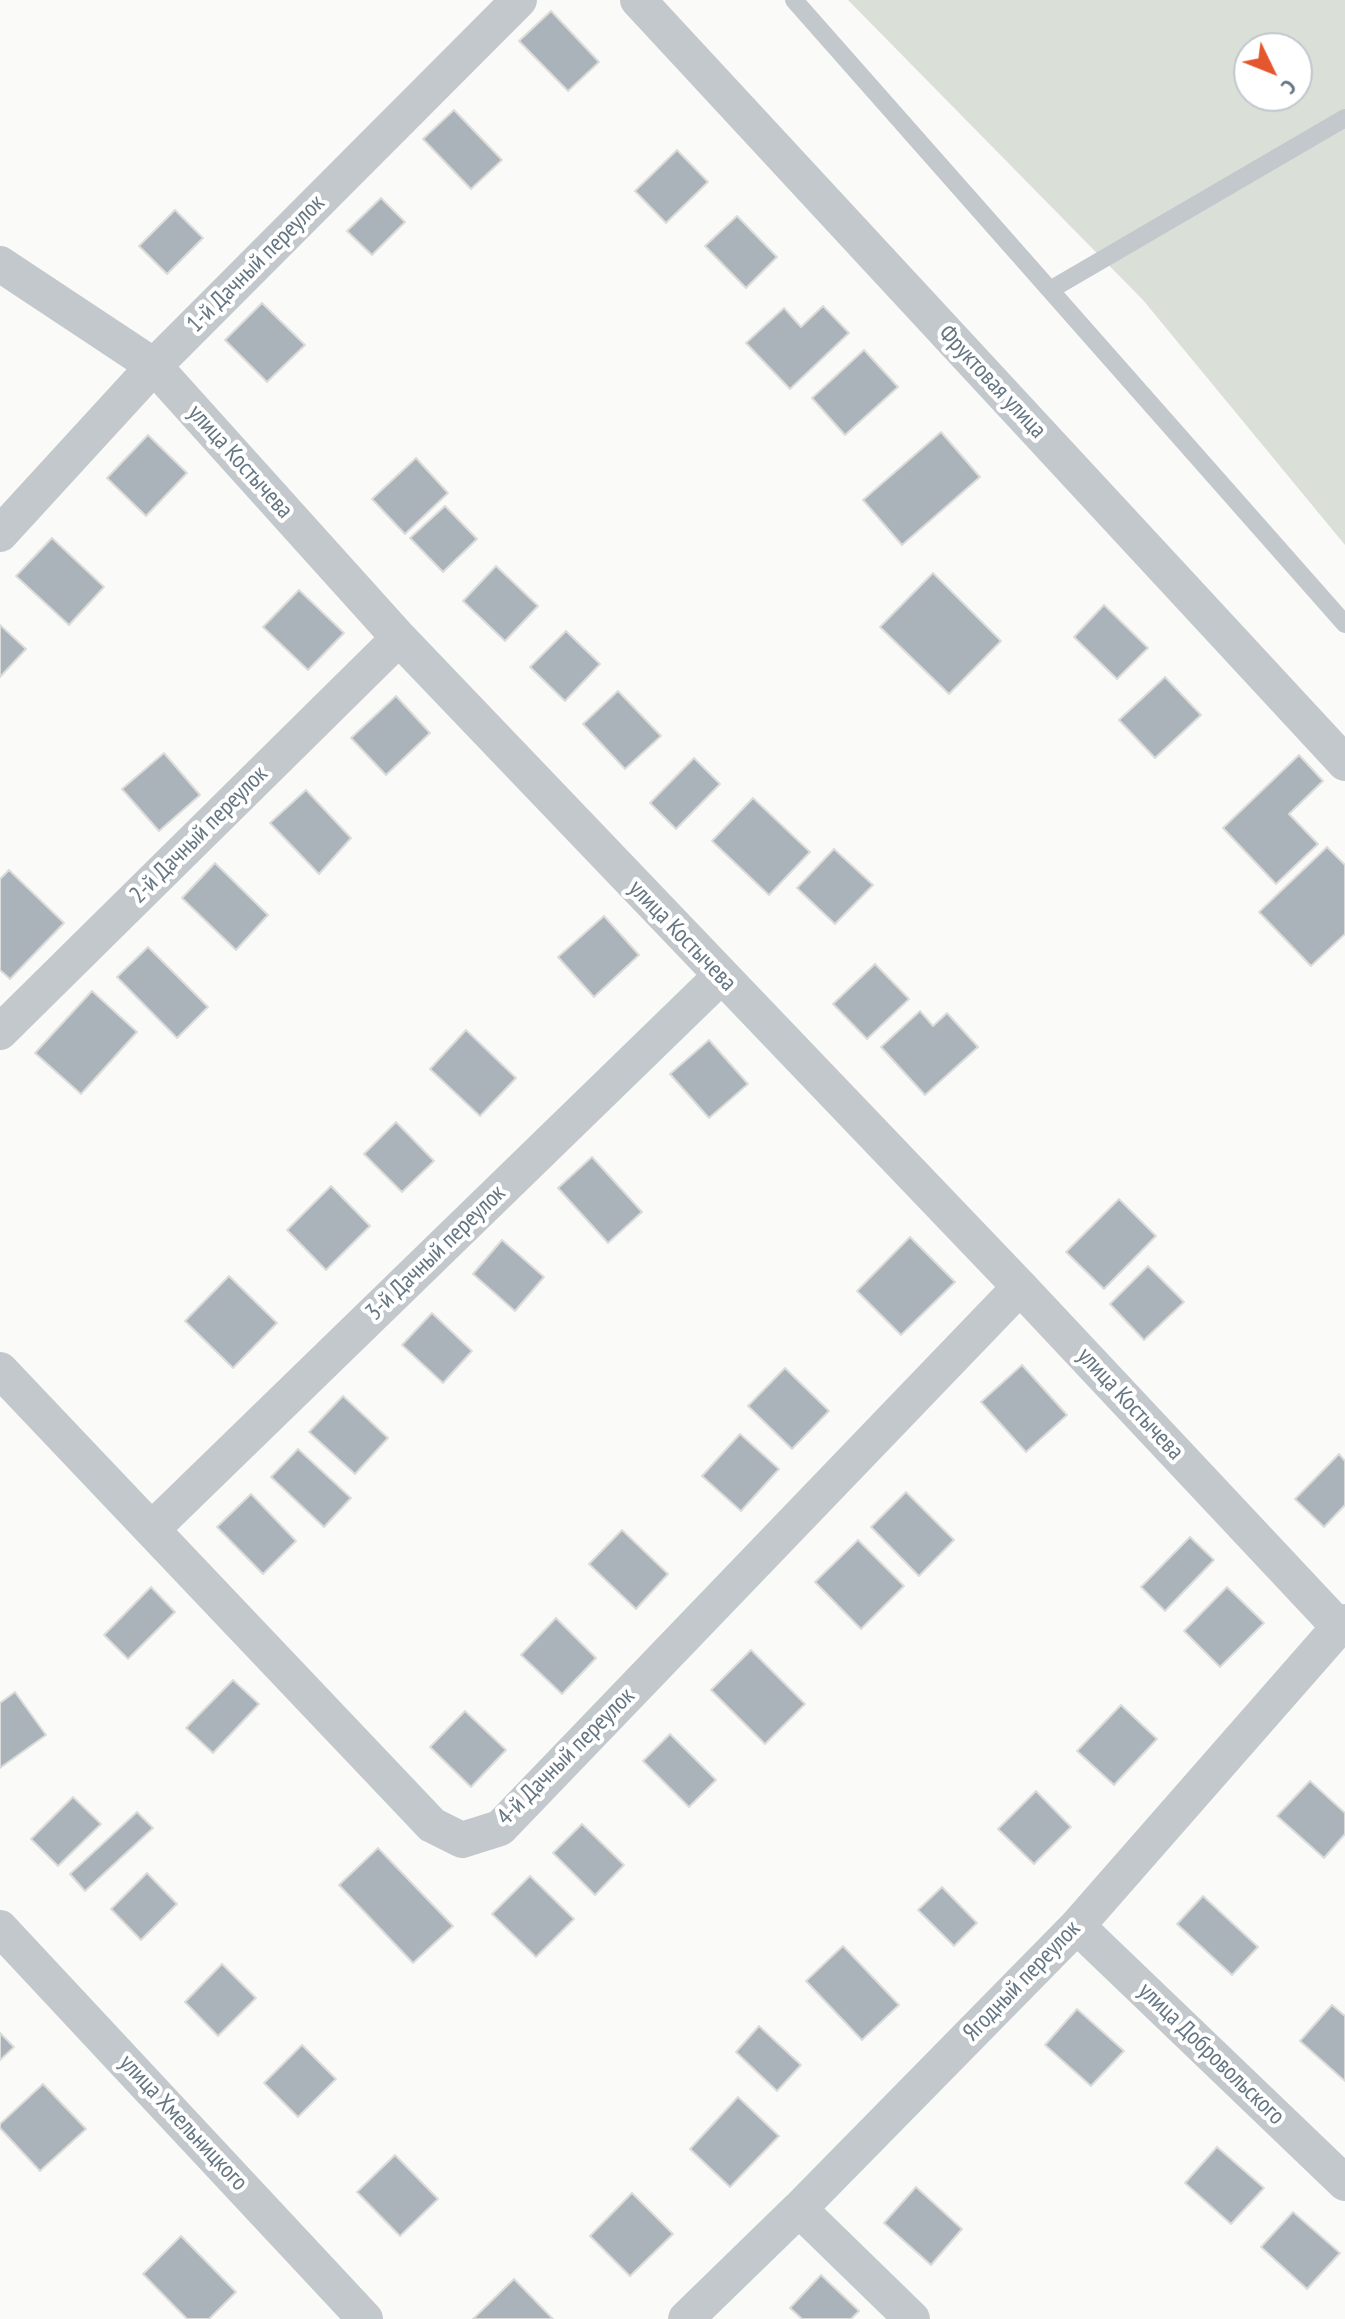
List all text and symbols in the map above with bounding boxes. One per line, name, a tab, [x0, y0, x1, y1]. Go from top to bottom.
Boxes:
north arrow	[1233, 32, 1313, 112]
text: С	[1275, 74, 1303, 100]
street label: 1-й Дачный переулок	[181, 189, 331, 339]
street label: Фруктовая улица	[932, 319, 1052, 445]
street label: улица Костычева	[181, 399, 299, 525]
street label: 2-й Дачный переулок	[124, 760, 274, 910]
street label: улица Костычева	[622, 875, 742, 997]
street label: 3-й Дачный переулок	[360, 1179, 512, 1327]
street label: улица Костычева	[1071, 1342, 1189, 1466]
street label: 4-й Дачный переулок	[491, 1682, 641, 1832]
street label: Ягодный переулок	[957, 1915, 1087, 2047]
street label: улица Добровольского	[1132, 1977, 1290, 2131]
street label: улица Хмельницкого	[113, 2049, 253, 2197]

